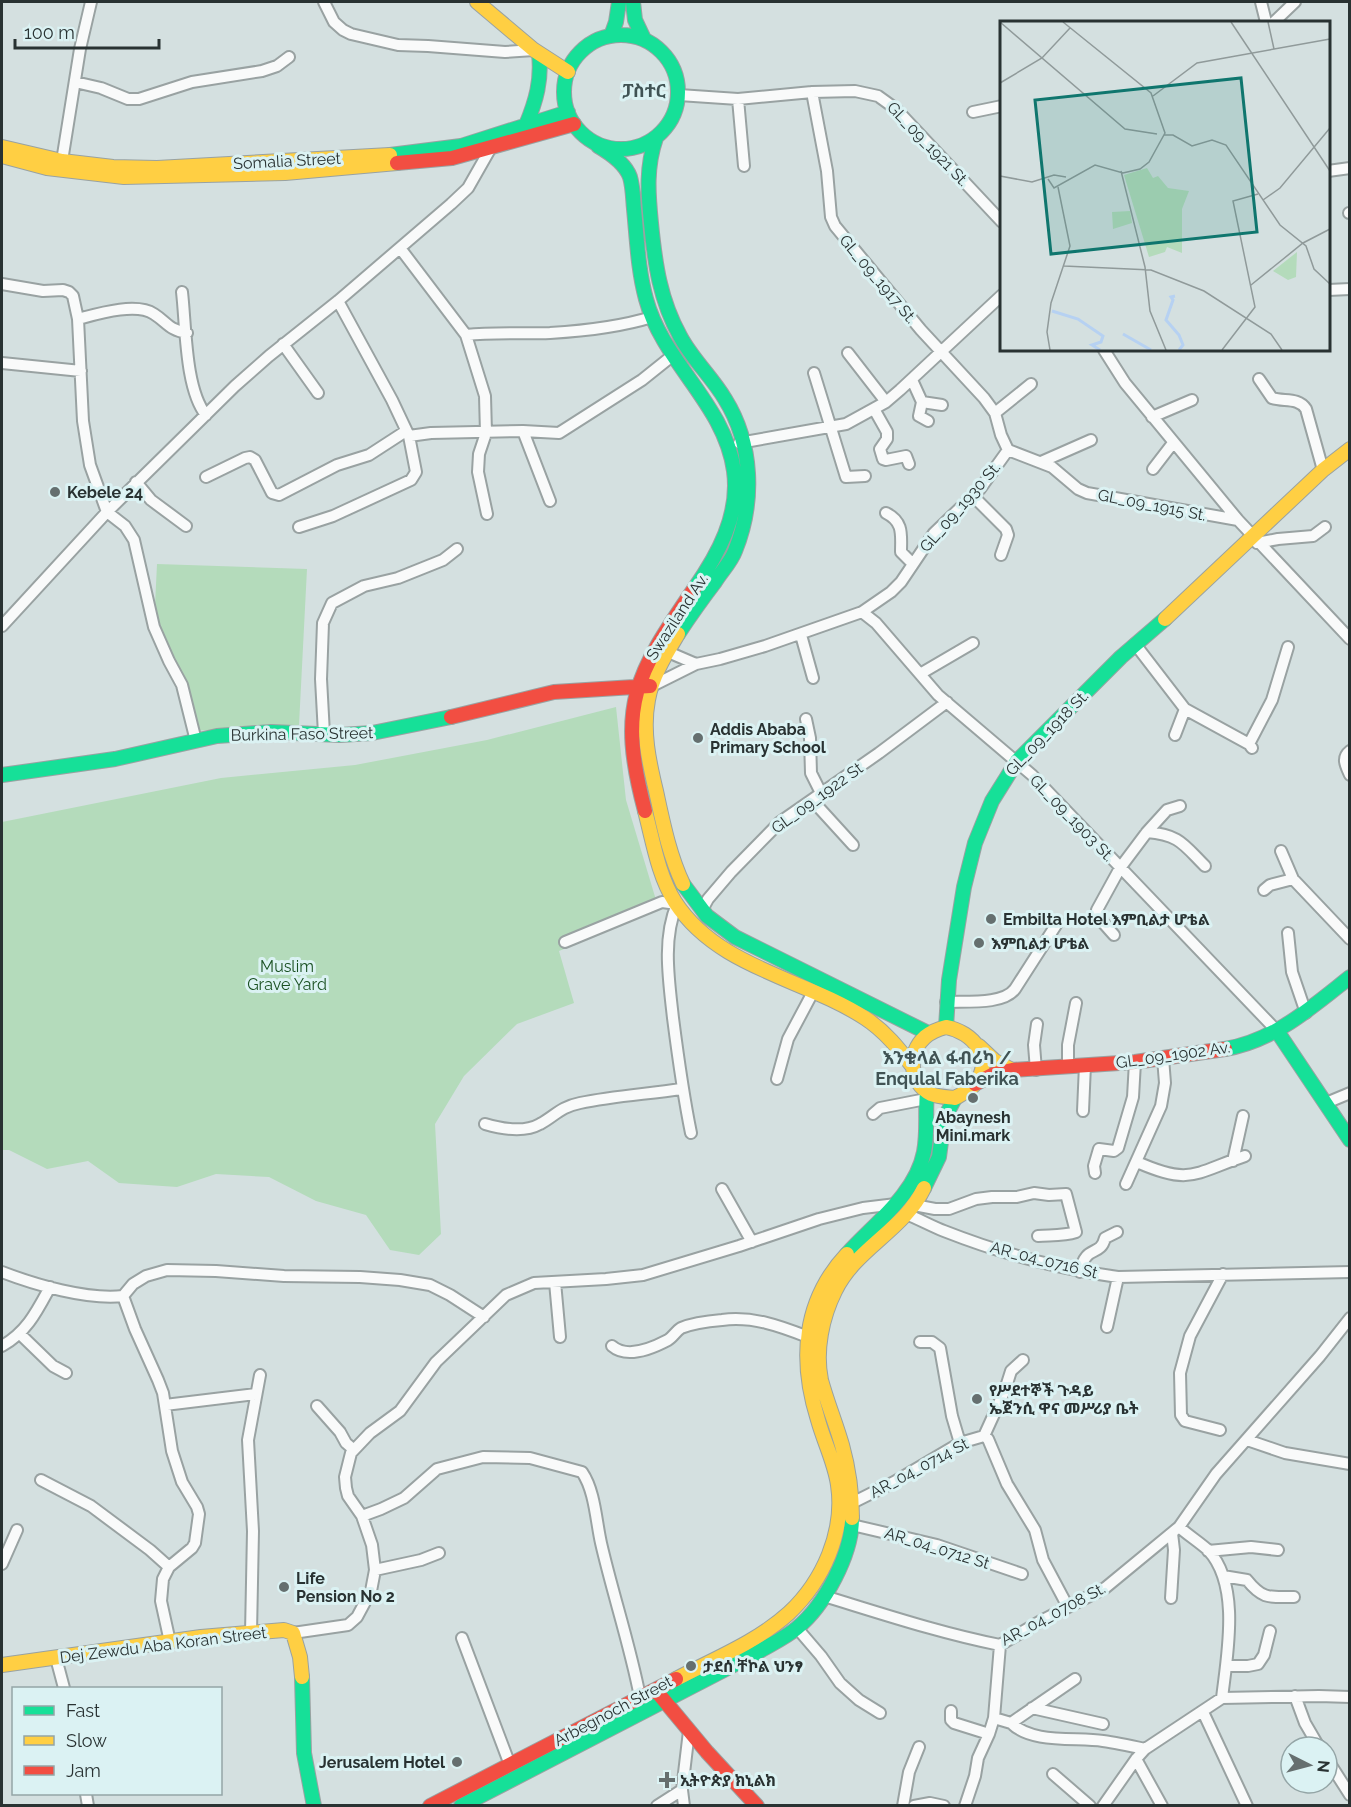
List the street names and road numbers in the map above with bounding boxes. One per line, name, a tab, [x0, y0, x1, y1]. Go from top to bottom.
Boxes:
street label: GL_09_1921 St.	[883, 98, 973, 190]
street label: Somalia Street	[233, 149, 342, 173]
street label: GL_09_1917 St.	[835, 231, 921, 327]
street label: GL_09_1930 St.	[916, 458, 1004, 556]
street label: GL_09_1915 St.	[1096, 485, 1208, 525]
street label: Swaziland Av.	[642, 570, 712, 664]
street label: GL_09_1918 St.	[1002, 687, 1092, 779]
street label: Burkina Faso Street	[231, 723, 374, 745]
street label: GL_09_1922 St	[768, 758, 867, 837]
street label: GL_09_1903 St.	[1026, 771, 1118, 865]
street label: GL_09_1902 Av.	[1115, 1038, 1231, 1072]
street label: AR_04_0716 St	[988, 1237, 1100, 1283]
street label: AR_04_0714 St	[866, 1434, 972, 1502]
street label: AR_04_0712 St	[882, 1523, 992, 1573]
street label: AR_04_0708 St.	[997, 1578, 1109, 1650]
street label: Dej Zewdu Aba Koran Street	[59, 1623, 268, 1667]
street label: Arbegnoch Street	[551, 1672, 676, 1750]

